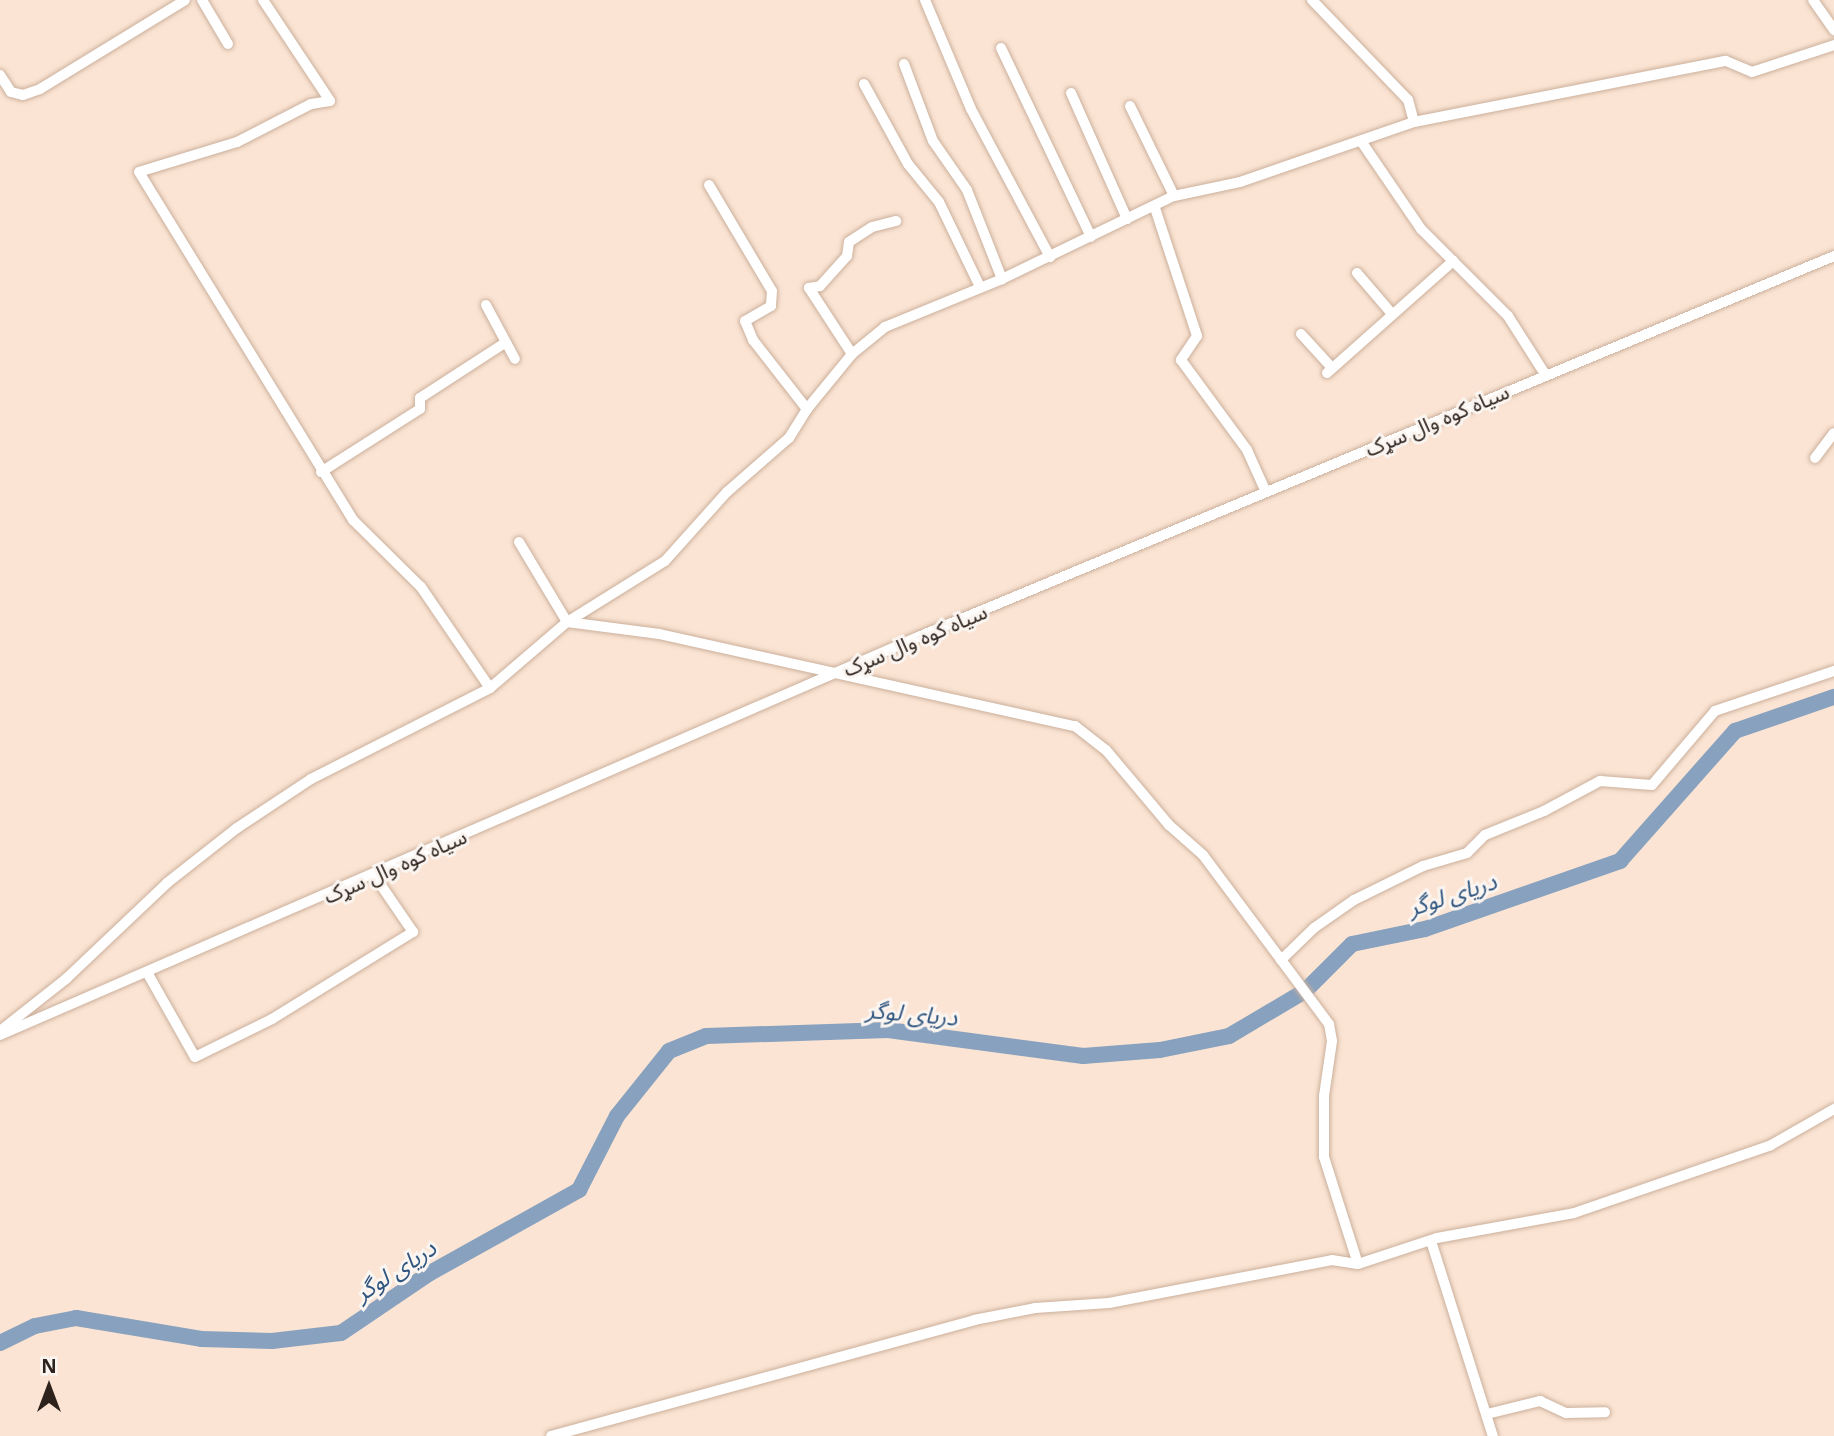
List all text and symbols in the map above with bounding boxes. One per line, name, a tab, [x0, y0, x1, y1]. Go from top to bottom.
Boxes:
street label: سیاه کوه وال سړک	[1361, 378, 1513, 462]
street label: سیاه کوه وال سړک	[839, 598, 991, 682]
street label: سیاه کوه وال سړک	[320, 823, 470, 909]
water label: دریای لوگر	[1404, 867, 1500, 921]
water label: دریای لوگر	[865, 995, 959, 1031]
water label: دریای لوگر	[349, 1234, 441, 1306]
north arrow	[14, 1352, 84, 1422]
text: N	[41, 1353, 57, 1379]

